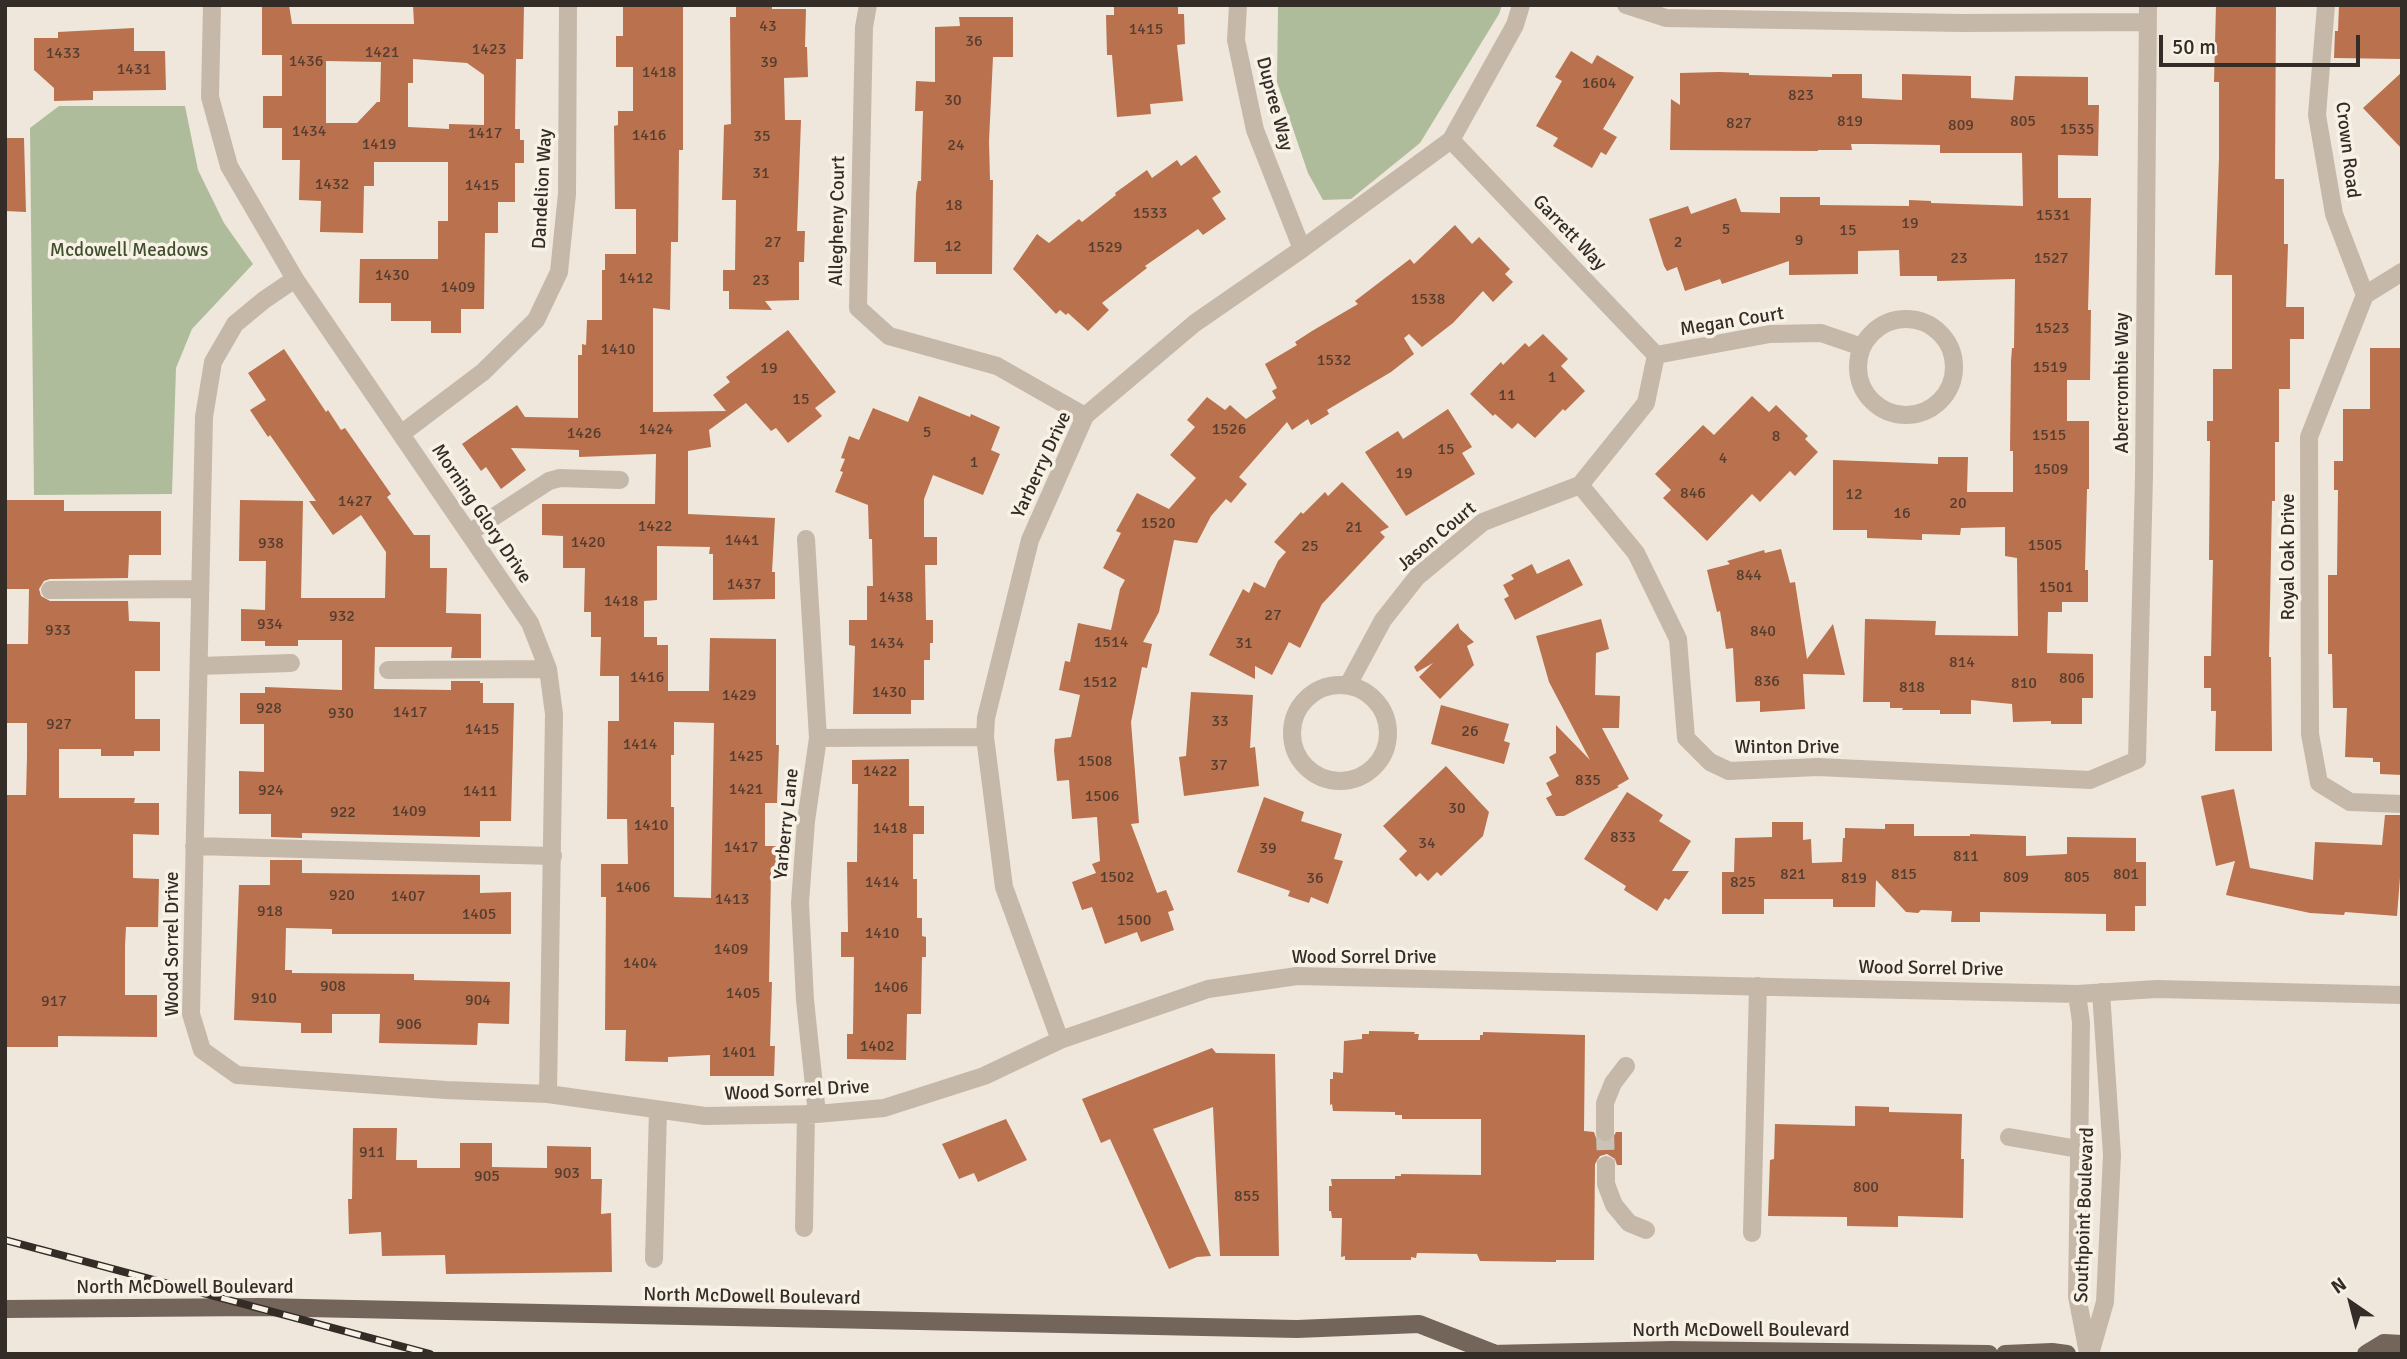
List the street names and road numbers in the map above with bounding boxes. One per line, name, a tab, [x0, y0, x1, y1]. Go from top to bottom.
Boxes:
street label: Dupree Way	[1251, 55, 1297, 153]
street label: Crown Road	[2330, 101, 2364, 199]
street label: Dandelion Way	[528, 128, 558, 250]
street label: Allegheny Court	[825, 156, 851, 286]
street label: Garrett Way	[1527, 190, 1611, 276]
street label: Megan Court	[1679, 303, 1785, 341]
street label: Abercrombie Way	[2112, 313, 2134, 453]
street label: Yarberry Drive	[1007, 408, 1077, 522]
street label: Morning Glory Drive	[426, 440, 536, 588]
street label: Royal Oak Drive	[2278, 494, 2300, 620]
street label: Jason Court	[1393, 497, 1481, 577]
street label: Winton Drive	[1734, 737, 1840, 759]
street label: Yarberry Lane	[770, 767, 804, 881]
street label: Wood Sorrel Drive	[162, 871, 184, 1017]
street label: Wood Sorrel Drive	[1291, 947, 1437, 969]
street label: Wood Sorrel Drive	[1858, 956, 2004, 982]
street label: Wood Sorrel Drive	[724, 1076, 870, 1106]
street label: Southpoint Boulevard	[2071, 1127, 2099, 1303]
street label: North McDowell Boulevard	[76, 1277, 294, 1299]
street label: North McDowell Boulevard	[643, 1284, 861, 1310]
street label: North McDowell Boulevard	[1632, 1320, 1850, 1342]

